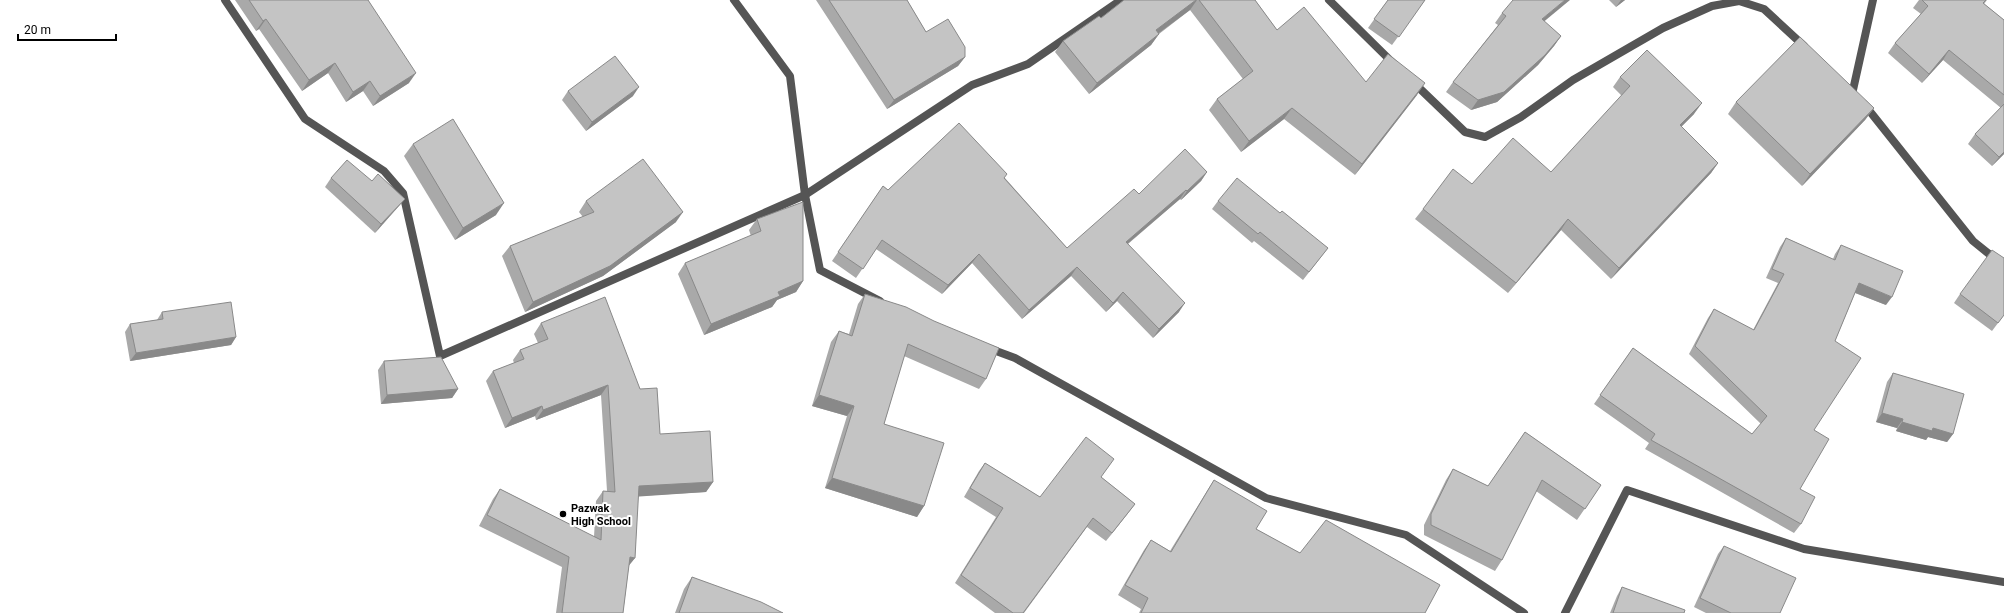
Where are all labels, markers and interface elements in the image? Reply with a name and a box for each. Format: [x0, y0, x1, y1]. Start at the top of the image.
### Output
scale bar [18, 16, 116, 42]
text: 20 m [24, 23, 51, 37]
place label: Pazwak High School [571, 502, 631, 528]
marker: Pazwak High School [558, 509, 568, 519]

